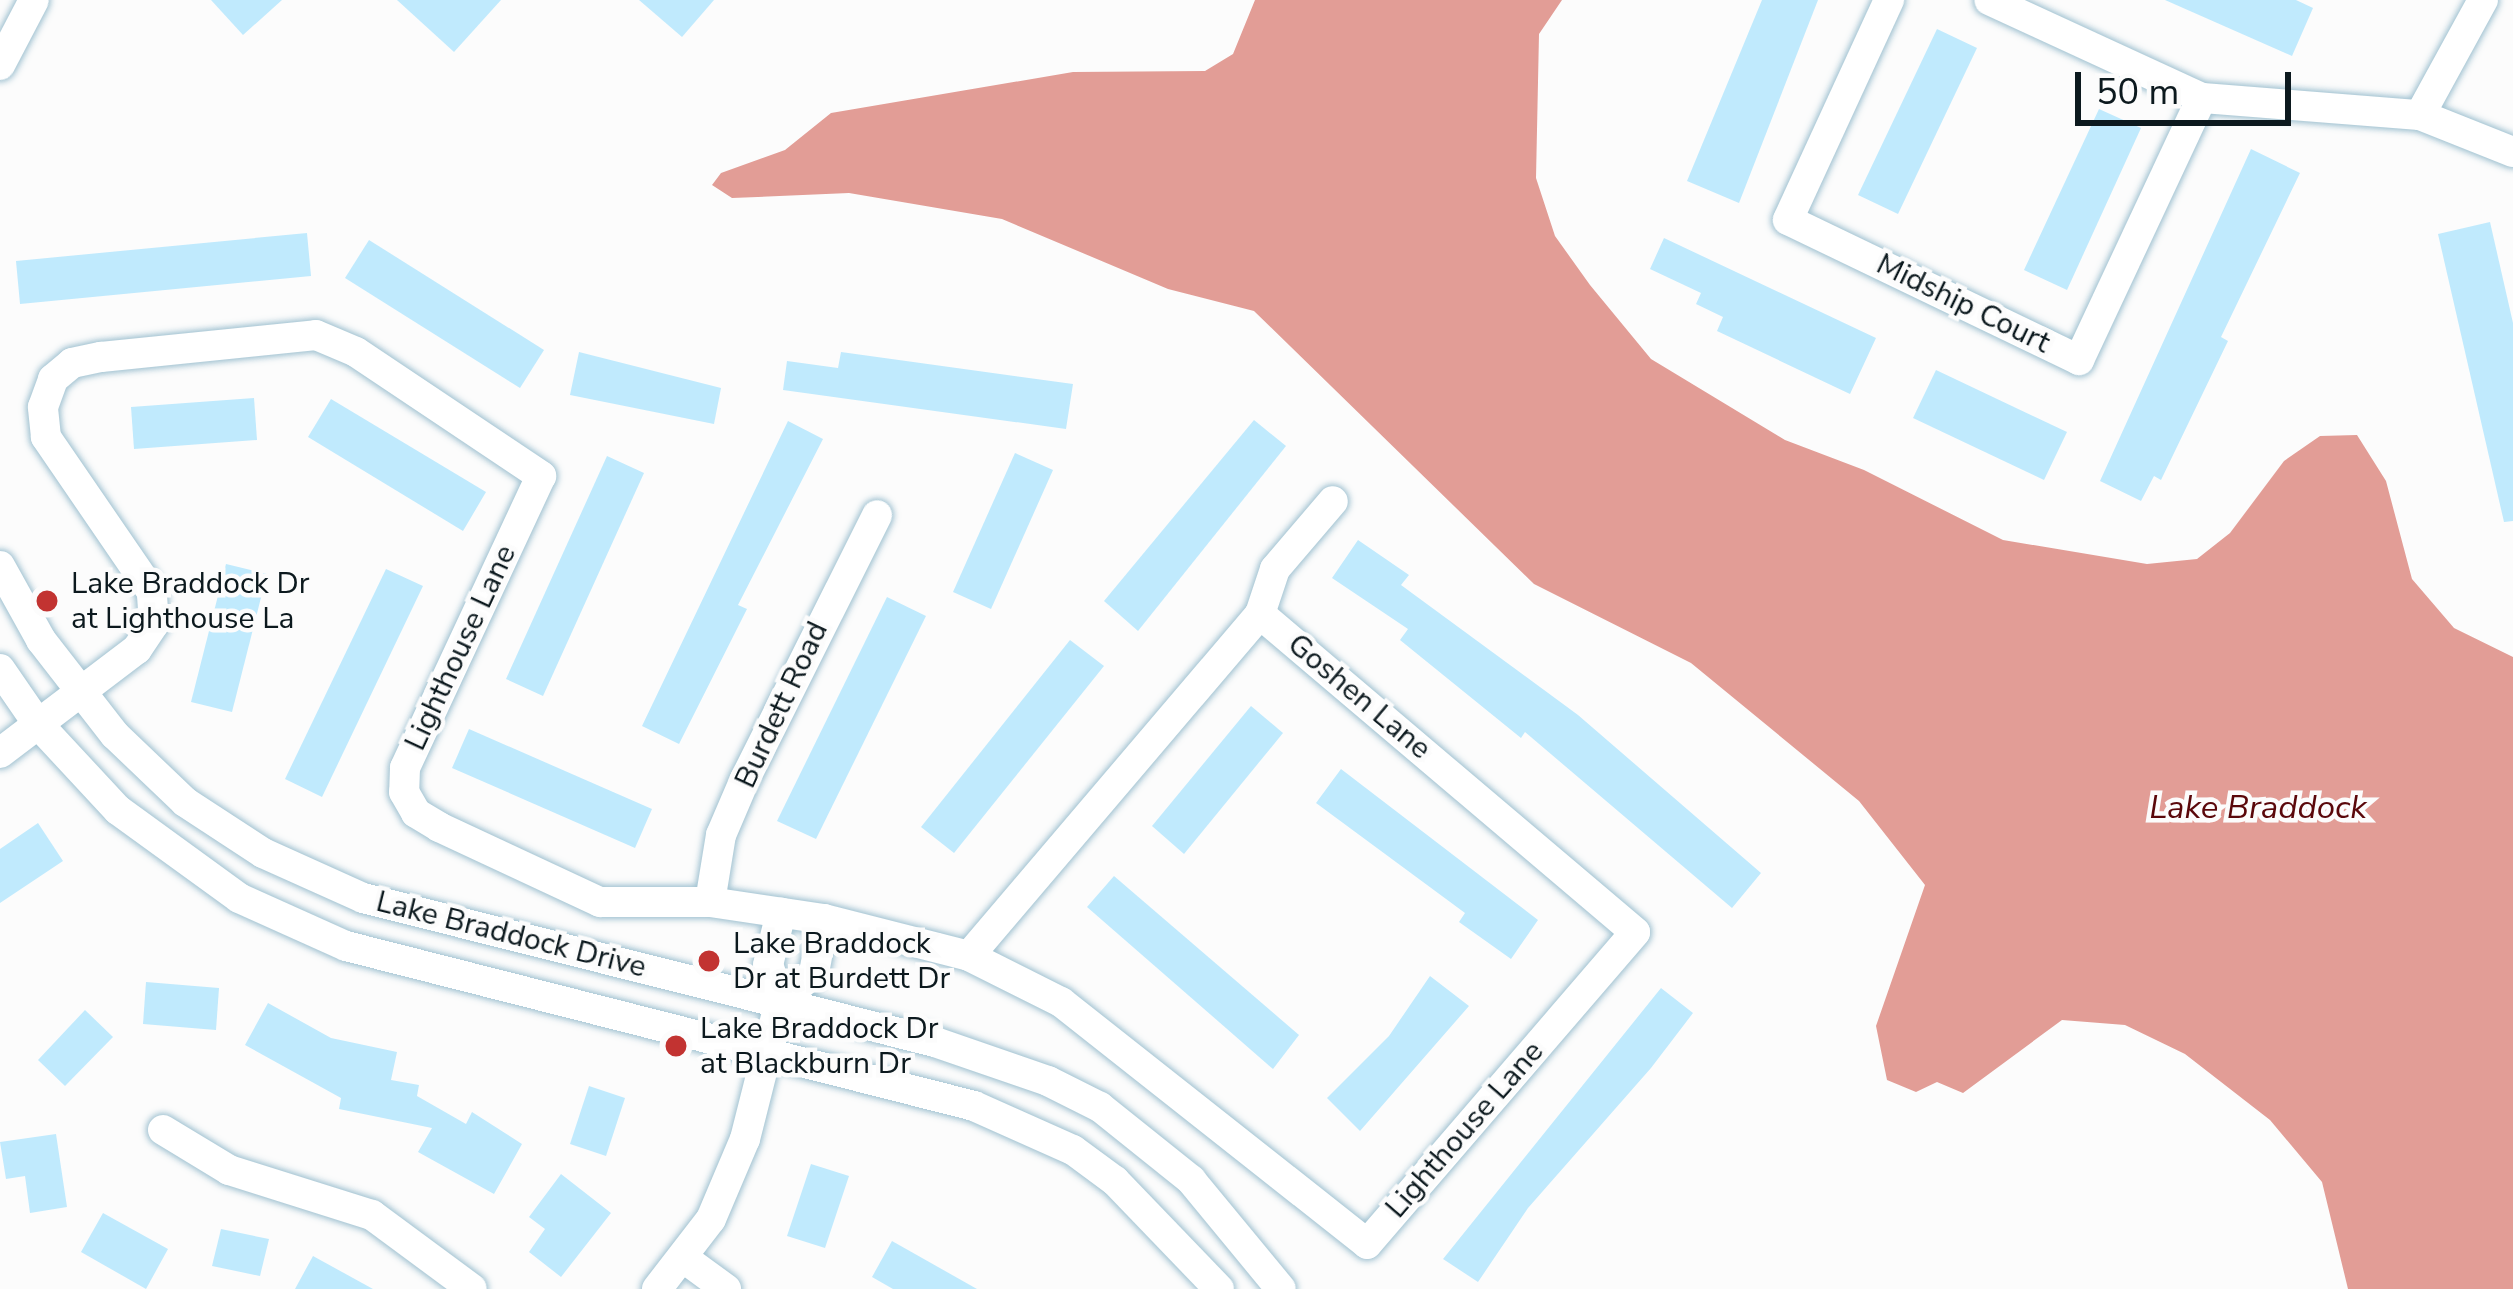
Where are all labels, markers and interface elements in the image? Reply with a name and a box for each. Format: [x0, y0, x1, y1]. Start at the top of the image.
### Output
scale bar [2081, 48, 2297, 122]
text: 50 m [2096, 68, 2179, 117]
street label: Midship Court [1870, 247, 2056, 361]
street label: Lighthouse Lane [398, 540, 524, 756]
place label: Lake Braddock Dr at Lighthouse La [71, 566, 310, 636]
marker: Lake Braddock Dr at Lighthouse La [34, 588, 60, 614]
street label: Burdett Road [728, 616, 836, 794]
street label: Goshen Lane [1280, 627, 1438, 767]
water label: Lake Braddock [2149, 788, 2367, 828]
street label: Lake Braddock Drive [372, 884, 650, 986]
place label: Lake Braddock Dr at Burdett Dr [733, 926, 950, 996]
marker: Lake Braddock Dr at Burdett Dr [696, 948, 722, 974]
place label: Lake Braddock Dr at Blackburn Dr [700, 1011, 939, 1082]
marker: Lake Braddock Dr at Blackburn Dr [663, 1033, 689, 1059]
street label: Lighthouse Lane [1379, 1034, 1551, 1226]

